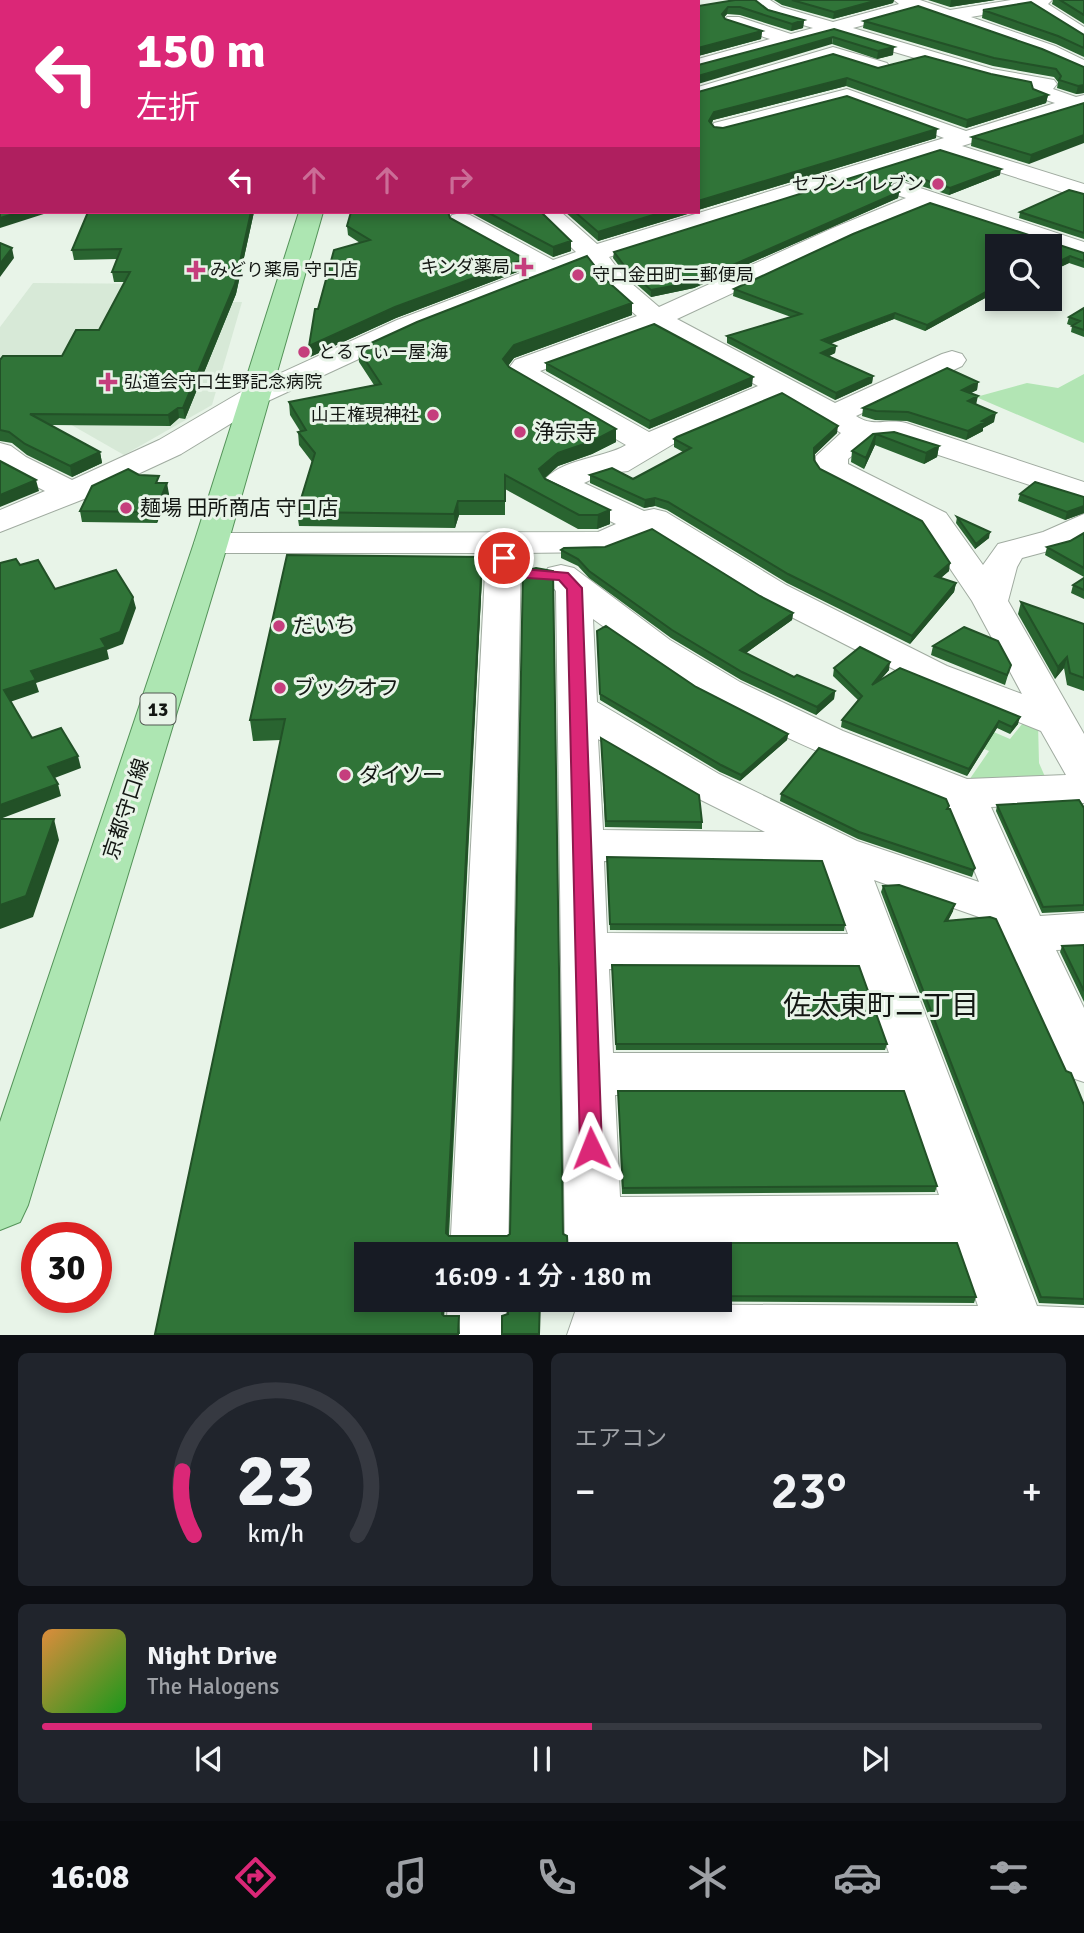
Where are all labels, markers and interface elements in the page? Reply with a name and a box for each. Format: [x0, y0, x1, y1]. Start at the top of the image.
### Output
text: 150 m [136, 21, 266, 81]
icon: left [21, 28, 112, 119]
text: 左折 [136, 88, 200, 127]
icon: left [222, 161, 260, 199]
icon: ahead [295, 161, 333, 199]
icon: ahead [368, 161, 406, 199]
icon: right [441, 161, 479, 199]
place label: セブン-イレブン [792, 173, 924, 195]
marker: セブン-イレブン [930, 176, 946, 192]
map controls [985, 234, 1062, 311]
button: search [985, 234, 1062, 311]
place label: キンダ薬局 [421, 256, 510, 278]
place label: みどり薬局 守口店 [210, 259, 358, 281]
marker: キンダ薬局 [516, 259, 532, 275]
marker: みどり薬局 守口店 [188, 262, 204, 278]
place label: 守口金田町二郵便局 [592, 264, 754, 286]
marker: 守口金田町二郵便局 [570, 267, 586, 283]
place label: とるてぃー屋 海 [318, 341, 448, 363]
marker: とるてぃー屋 海 [296, 344, 312, 360]
place label: 弘道会守口生野記念病院 [124, 371, 322, 393]
marker: 弘道会守口生野記念病院 [98, 372, 118, 392]
place label: 山王権現神社 [311, 404, 419, 426]
marker: 山王権現神社 [425, 407, 441, 423]
place label: 浄宗寺 [534, 419, 597, 445]
marker: 浄宗寺 [512, 424, 528, 440]
place label: 麺場 田所商店 守口店 [140, 495, 338, 521]
marker: 麺場 田所商店 守口店 [118, 500, 134, 516]
pin [474, 528, 534, 588]
icon: arrive [485, 539, 523, 577]
place label: だいち [293, 613, 356, 639]
marker: だいち [271, 618, 287, 634]
place label: ブックオフ [294, 675, 399, 701]
marker: ブックオフ [272, 680, 288, 696]
road number: 13 [140, 694, 176, 724]
street label: 京都守口線 [97, 755, 155, 863]
place label: ダイソー [359, 762, 443, 788]
marker: ダイソー [337, 767, 353, 783]
district label: 佐太東町二丁目 [783, 989, 979, 1023]
position arrow [554, 1111, 628, 1185]
speed limit sign: 30 [21, 1222, 112, 1313]
text: 16:09 · 1 分 · 180 m [434, 1261, 652, 1293]
text: エアコン [575, 1424, 667, 1453]
text: 23 [236, 1438, 315, 1527]
text: 23° [770, 1459, 847, 1523]
text: − [575, 1468, 596, 1515]
text: + [1021, 1468, 1042, 1515]
text: km/h [247, 1518, 304, 1549]
text: Night Drive [147, 1640, 277, 1672]
text: The Halogens [147, 1672, 279, 1701]
icon: previous [190, 1740, 228, 1778]
icon: pause [523, 1740, 561, 1778]
icon: next [856, 1740, 894, 1778]
icon: directions [231, 1853, 280, 1902]
icon: music [382, 1853, 431, 1902]
icon: phone [532, 1853, 581, 1902]
icon: climate [683, 1853, 732, 1902]
icon: car [833, 1853, 882, 1902]
icon: filters [984, 1853, 1033, 1902]
text: 16:08 [51, 1858, 129, 1897]

